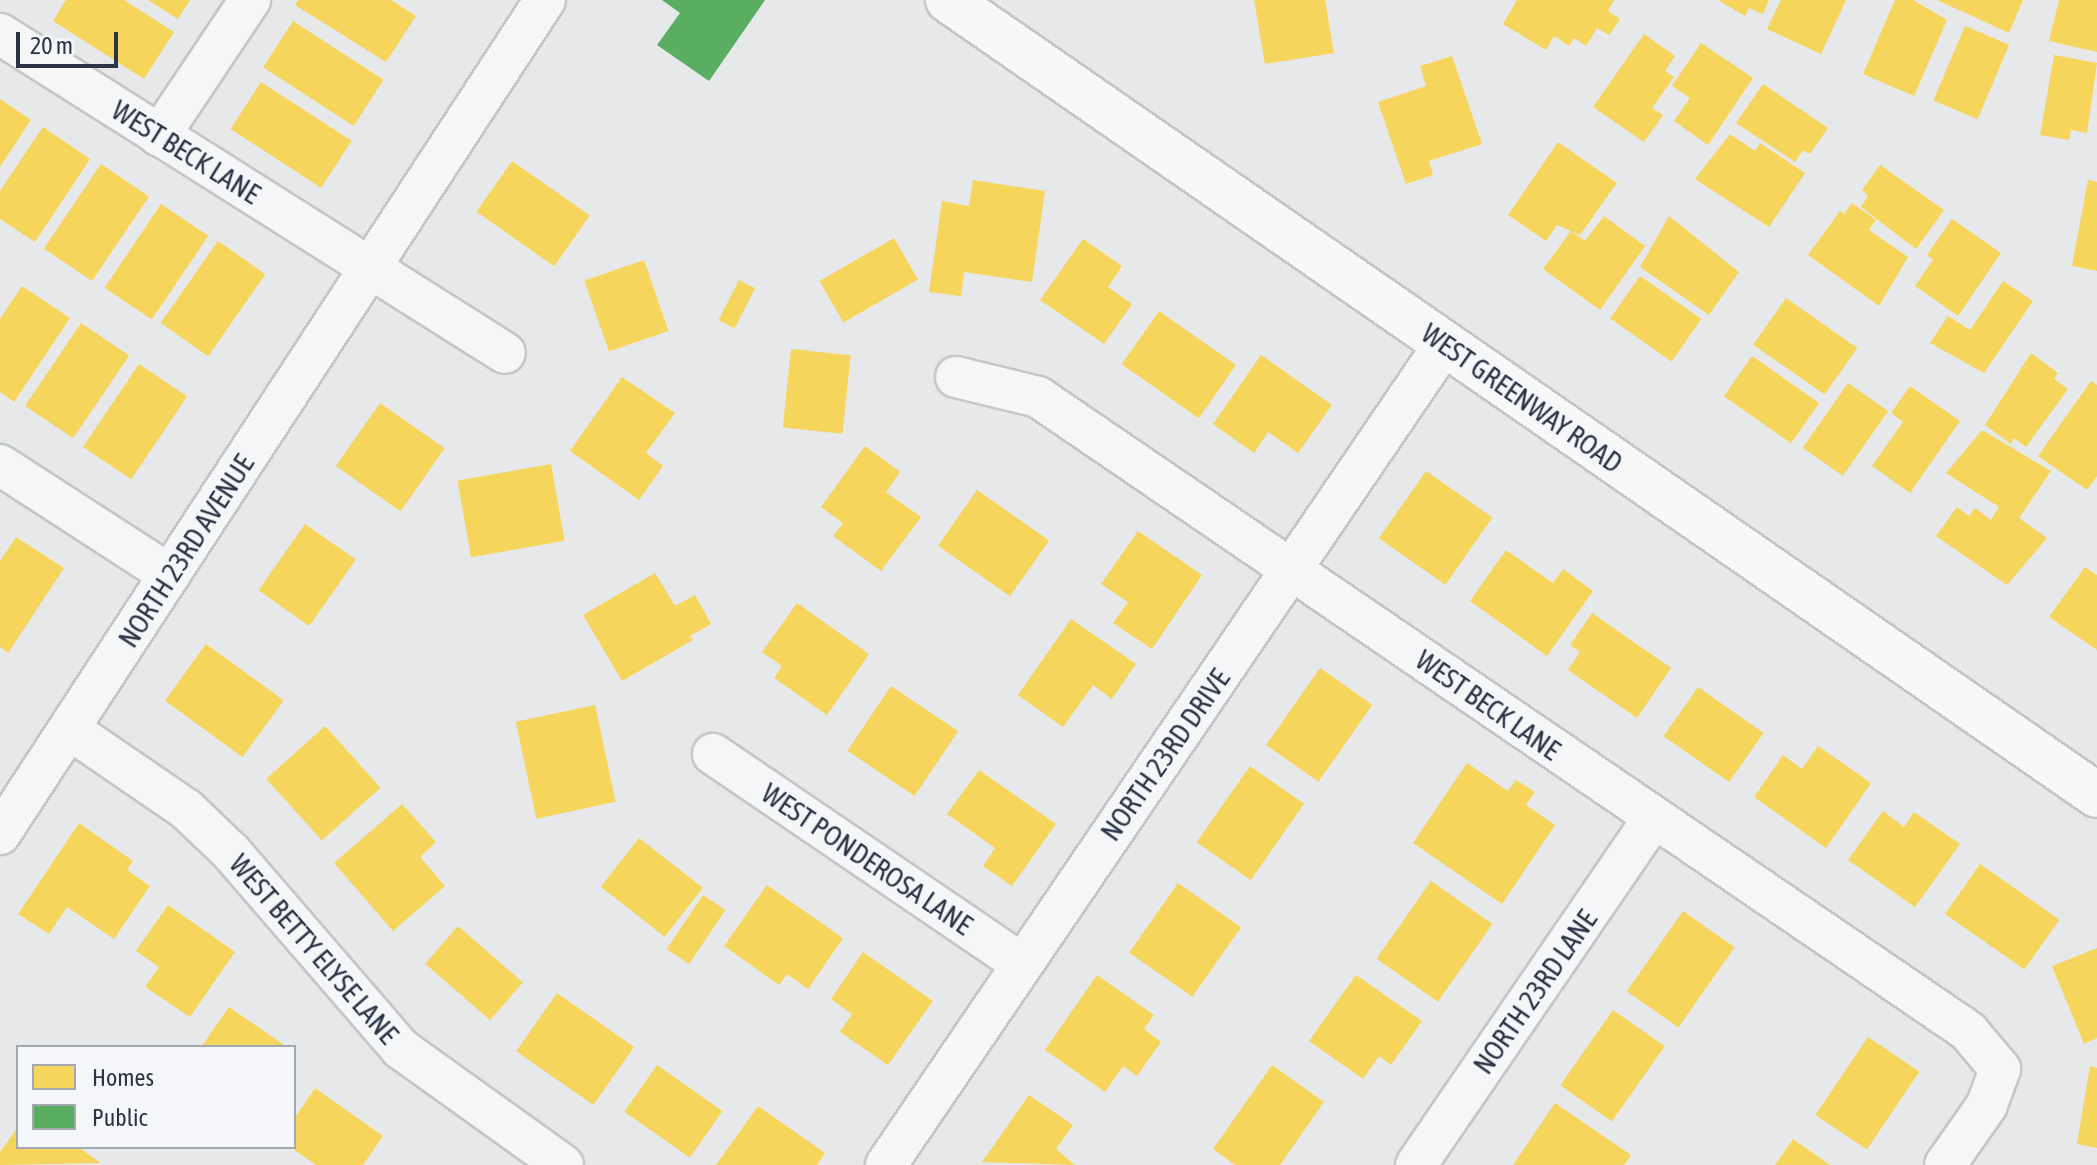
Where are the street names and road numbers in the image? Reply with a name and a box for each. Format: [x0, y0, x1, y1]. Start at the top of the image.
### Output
street label: WEST BECK LANE [106, 93, 266, 211]
street label: WEST GREENWAY ROAD [1415, 316, 1629, 480]
street label: NORTH 23RD AVENUE [111, 448, 261, 654]
street label: WEST BECK LANE [1409, 643, 1567, 767]
street label: NORTH 23RD DRIVE [1093, 663, 1237, 847]
street label: WEST PONDEROSA LANE [755, 776, 979, 942]
street label: WEST BETTY ELYSE LANE [223, 847, 405, 1051]
street label: NORTH 23RD LANE [1466, 904, 1604, 1080]

